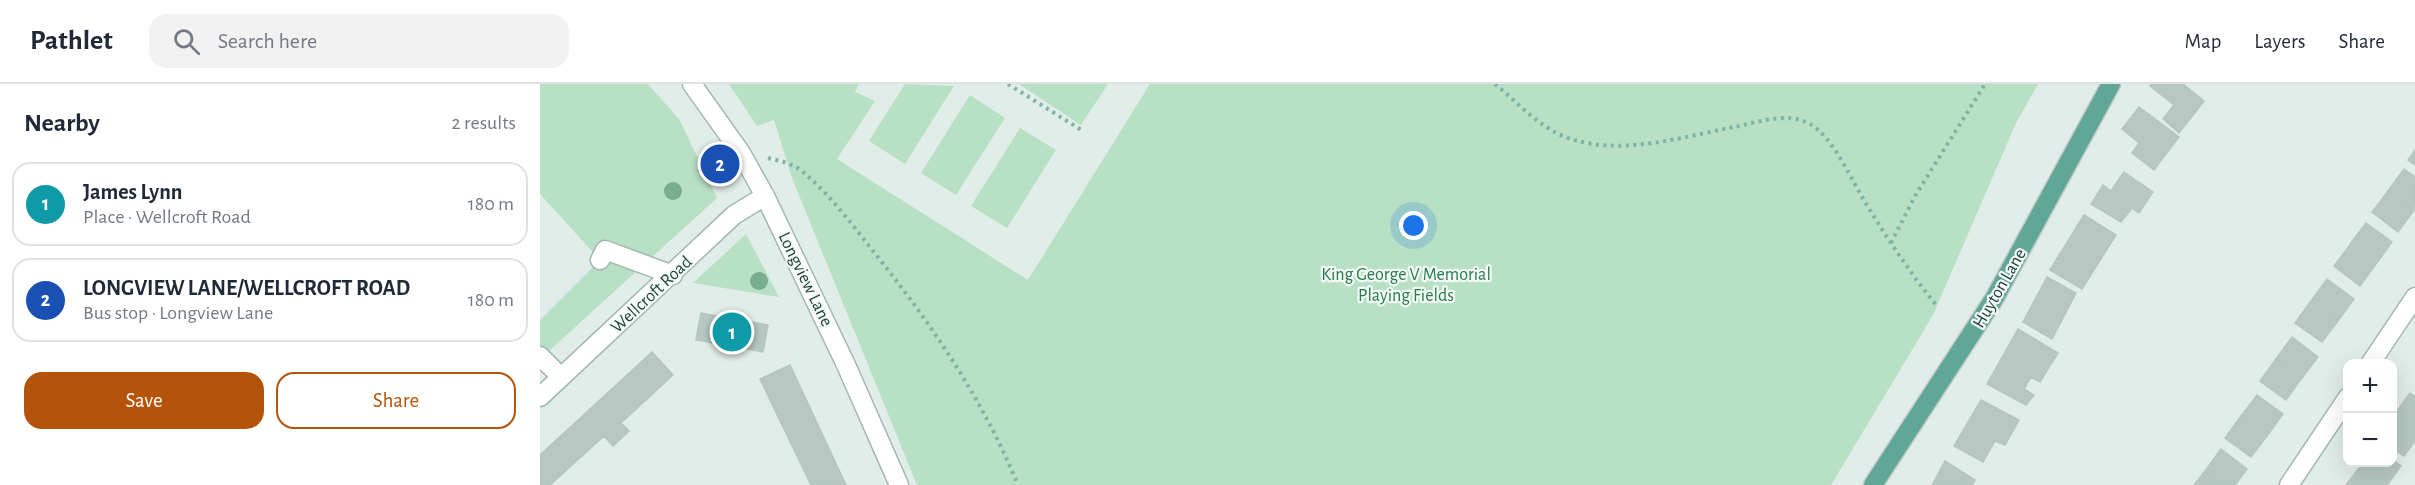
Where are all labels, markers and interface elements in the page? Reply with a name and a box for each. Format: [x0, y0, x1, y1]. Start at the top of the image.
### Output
search box [149, 14, 569, 68]
icon: search [170, 25, 203, 58]
text: Pathlet [30, 27, 113, 55]
text: Search here [218, 30, 317, 52]
text: Map [2185, 31, 2221, 52]
text: Layers [2254, 31, 2305, 52]
text: Share [2338, 31, 2385, 52]
text: Nearby [24, 110, 100, 136]
text: 2 results [452, 113, 516, 133]
pin: 2 [700, 142, 740, 187]
text: James Lynn [83, 181, 182, 203]
text: 1 [42, 194, 49, 214]
text: 180 m [468, 194, 514, 214]
text: Place · Wellcroft Road [83, 207, 251, 227]
your location [1399, 211, 1428, 240]
street label: Longview Lane [775, 229, 836, 329]
street label: Huyton Lane [1970, 246, 2030, 331]
street label: Wellcroft Road [608, 253, 696, 337]
park label: King George V Memorial Playing Fields [1321, 266, 1491, 305]
text: LONGVIEW LANE/WELLCROFT ROAD [83, 277, 410, 299]
text: 2 [41, 290, 50, 310]
text: 180 m [468, 290, 514, 310]
text: Bus stop · Longview Lane [83, 303, 273, 323]
pin: 1 [712, 310, 752, 354]
map controls [2343, 359, 2397, 467]
button: + [2343, 359, 2397, 413]
button: Save [24, 372, 264, 429]
button: Share [276, 372, 516, 429]
button: − [2343, 413, 2397, 467]

